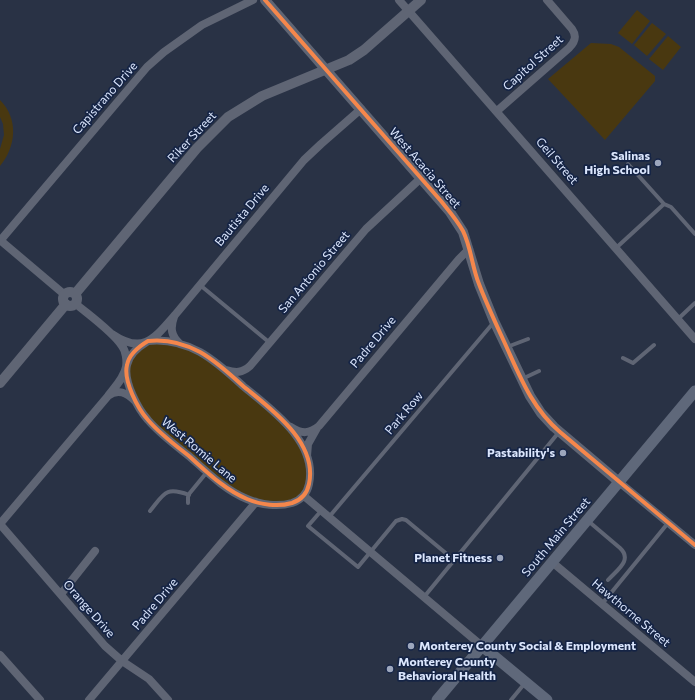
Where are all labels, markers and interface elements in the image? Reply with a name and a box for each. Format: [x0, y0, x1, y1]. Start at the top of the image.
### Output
street label: Capitol Street [500, 32, 566, 94]
street label: Capistrano Drive [70, 59, 140, 137]
street label: Riker Street [165, 108, 219, 166]
street label: West Acacia Street [386, 125, 464, 211]
street label: Geil Street [533, 135, 581, 187]
place label: Salinas High School [584, 149, 650, 177]
marker: Salinas High School [653, 158, 663, 168]
street label: Bautista Drive [212, 181, 272, 249]
street label: San Antonio Street [275, 228, 353, 316]
street label: Padre Drive [347, 313, 399, 371]
street label: Park Row [382, 389, 426, 437]
street label: West Romie Lane [158, 414, 240, 486]
place label: Pastability's [487, 446, 555, 460]
marker: Pastability's [558, 448, 568, 458]
street label: South Main Street [519, 495, 593, 579]
place label: Planet Fitness [414, 551, 492, 565]
marker: Planet Fitness [495, 553, 505, 563]
street label: Padre Drive [129, 575, 181, 633]
street label: Hawthorne Street [589, 576, 673, 650]
street label: Orange Drive [60, 577, 118, 641]
place label: Monterey County Social & Employment [419, 639, 636, 653]
marker: Monterey County Social & Employment [406, 641, 416, 651]
place label: Monterey County Behavioral Health [398, 655, 496, 683]
marker: Monterey County Behavioral Health [385, 664, 395, 674]

